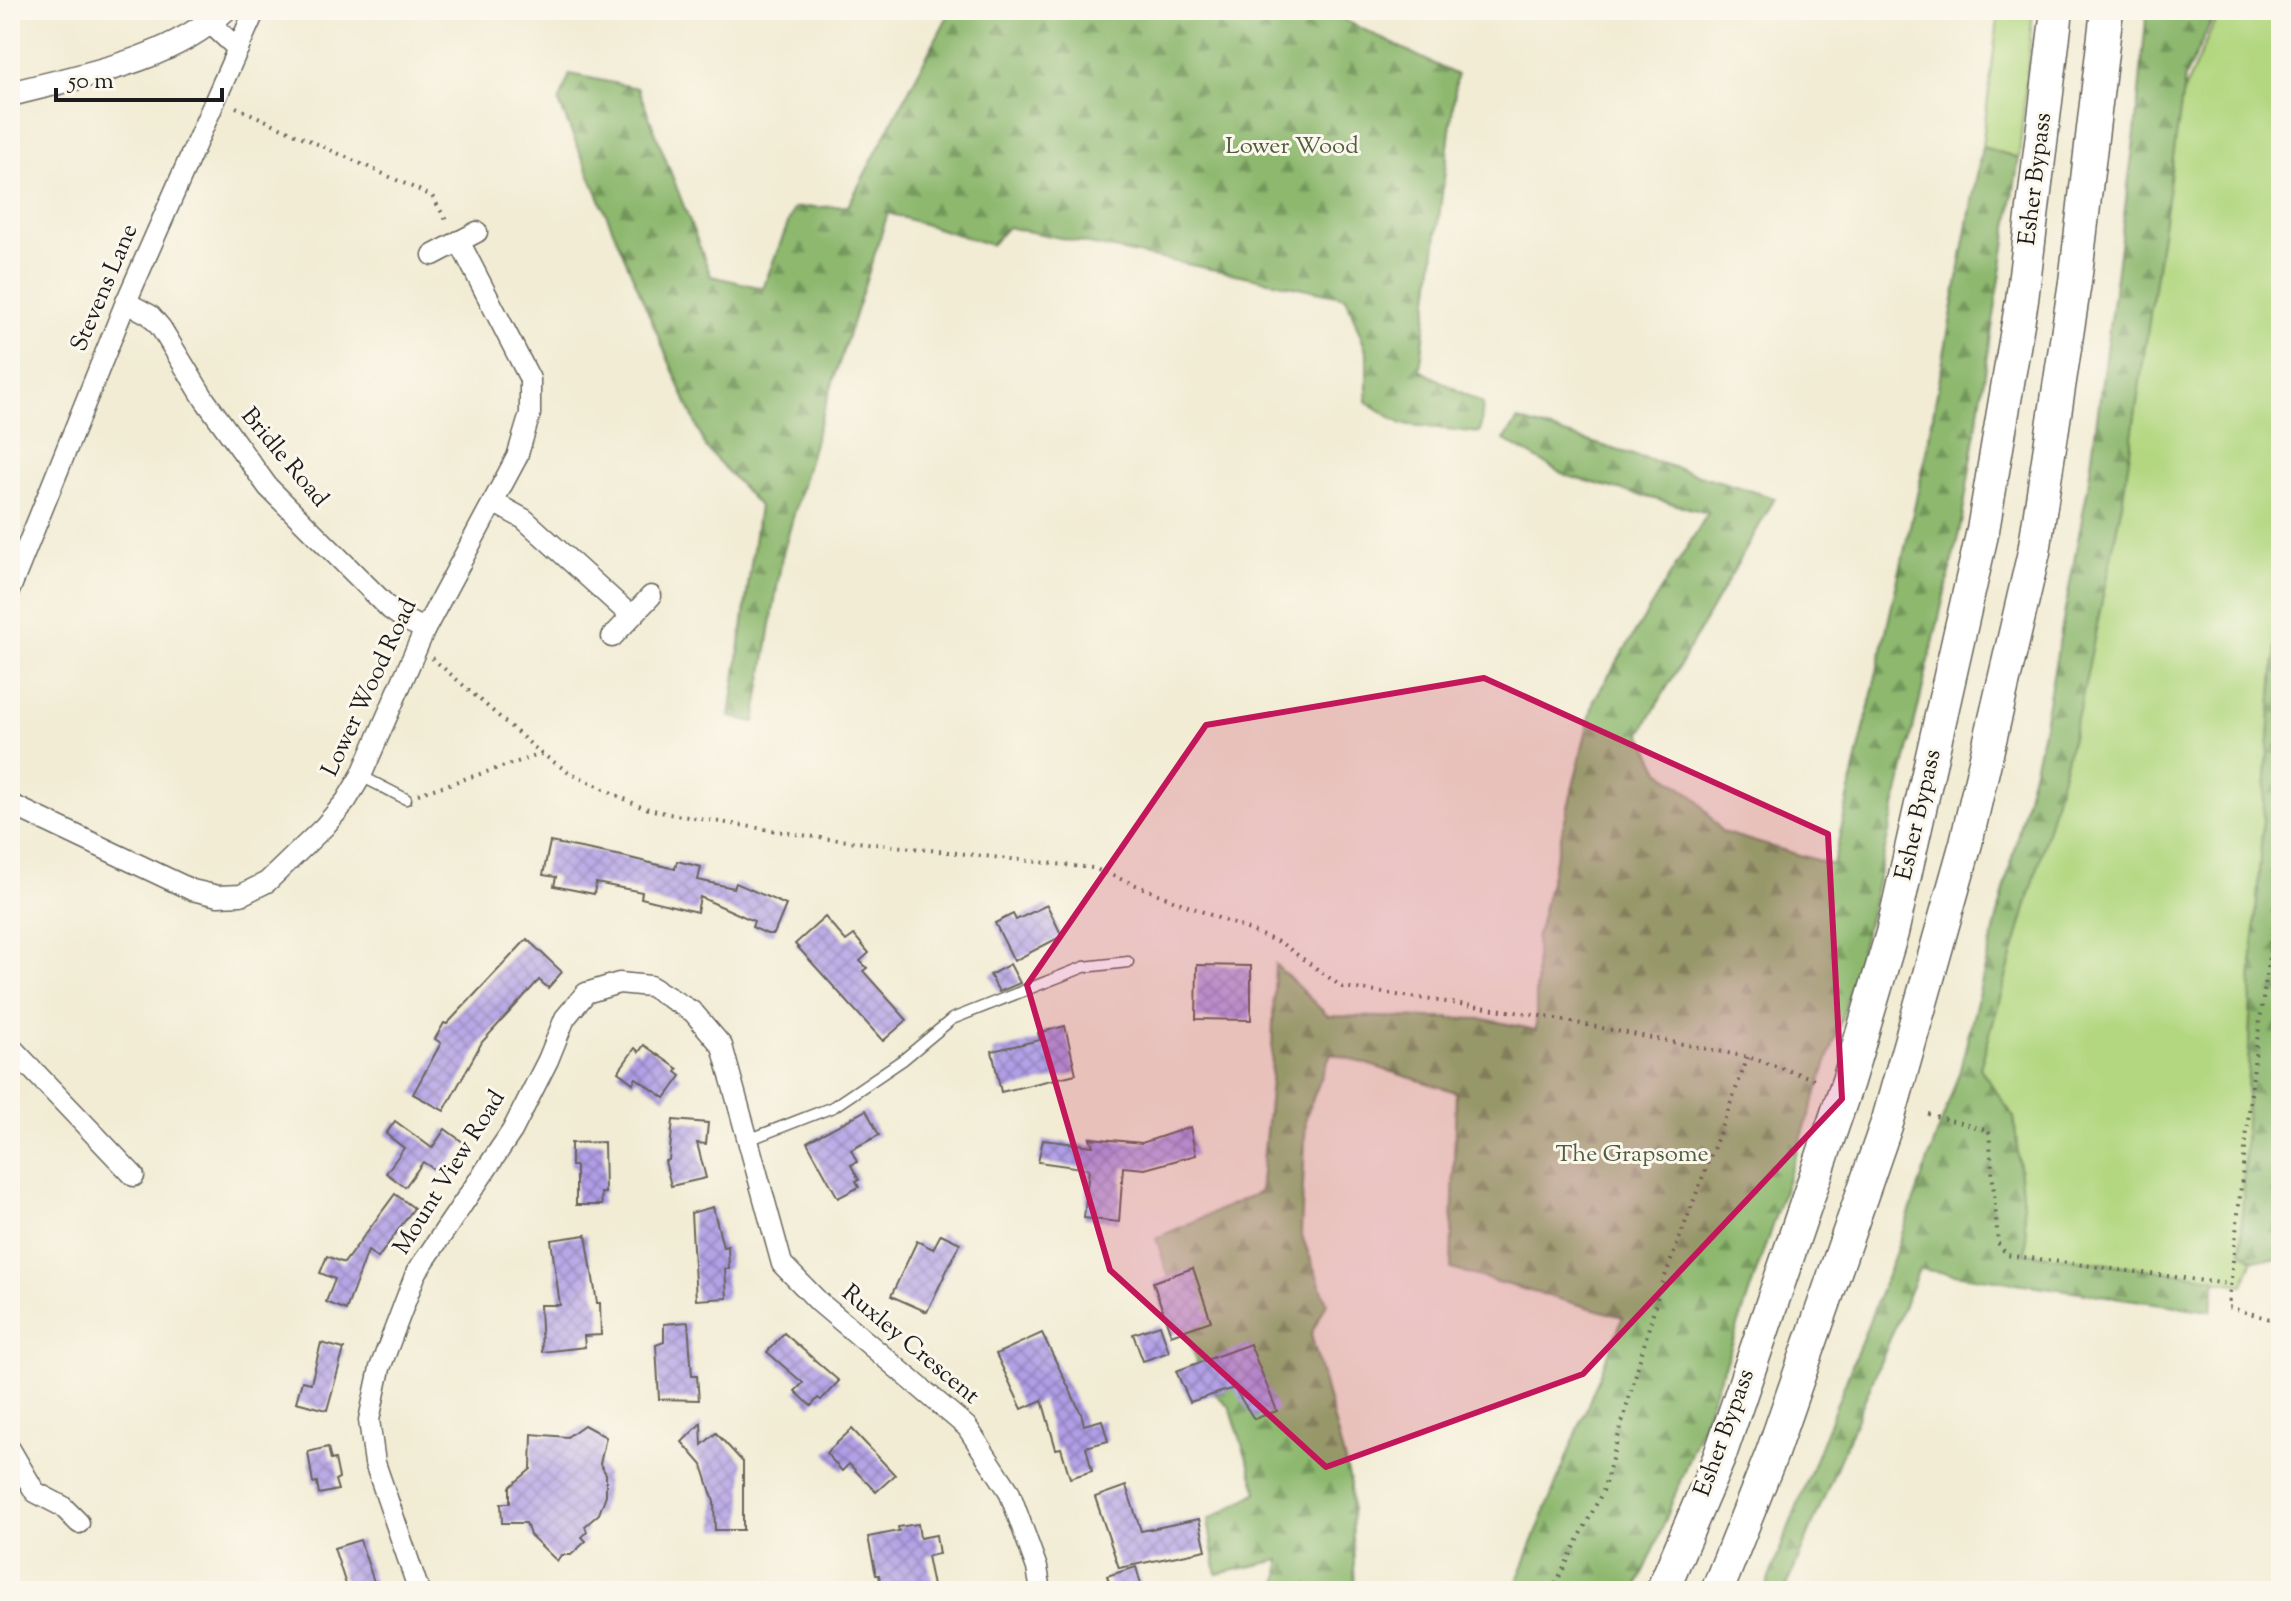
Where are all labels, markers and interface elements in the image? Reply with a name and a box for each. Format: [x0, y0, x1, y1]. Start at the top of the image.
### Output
scale bar [56, 52, 222, 102]
text: 50 m [66, 65, 114, 99]
street label: Esher Bypass [2011, 111, 2061, 247]
park label: Lower Wood [1225, 130, 1359, 164]
street label: Stevens Lane [63, 219, 147, 357]
street label: Bridle Road [232, 401, 336, 516]
street label: Lower Wood Road [314, 593, 426, 782]
street label: Esher Bypass [1887, 746, 1951, 884]
street label: Mount View Road [386, 1084, 515, 1262]
park label: The Grapsome [1555, 1138, 1709, 1172]
street label: Ruxley Crescent [834, 1277, 986, 1413]
street label: Esher Bypass [1686, 1365, 1764, 1501]

